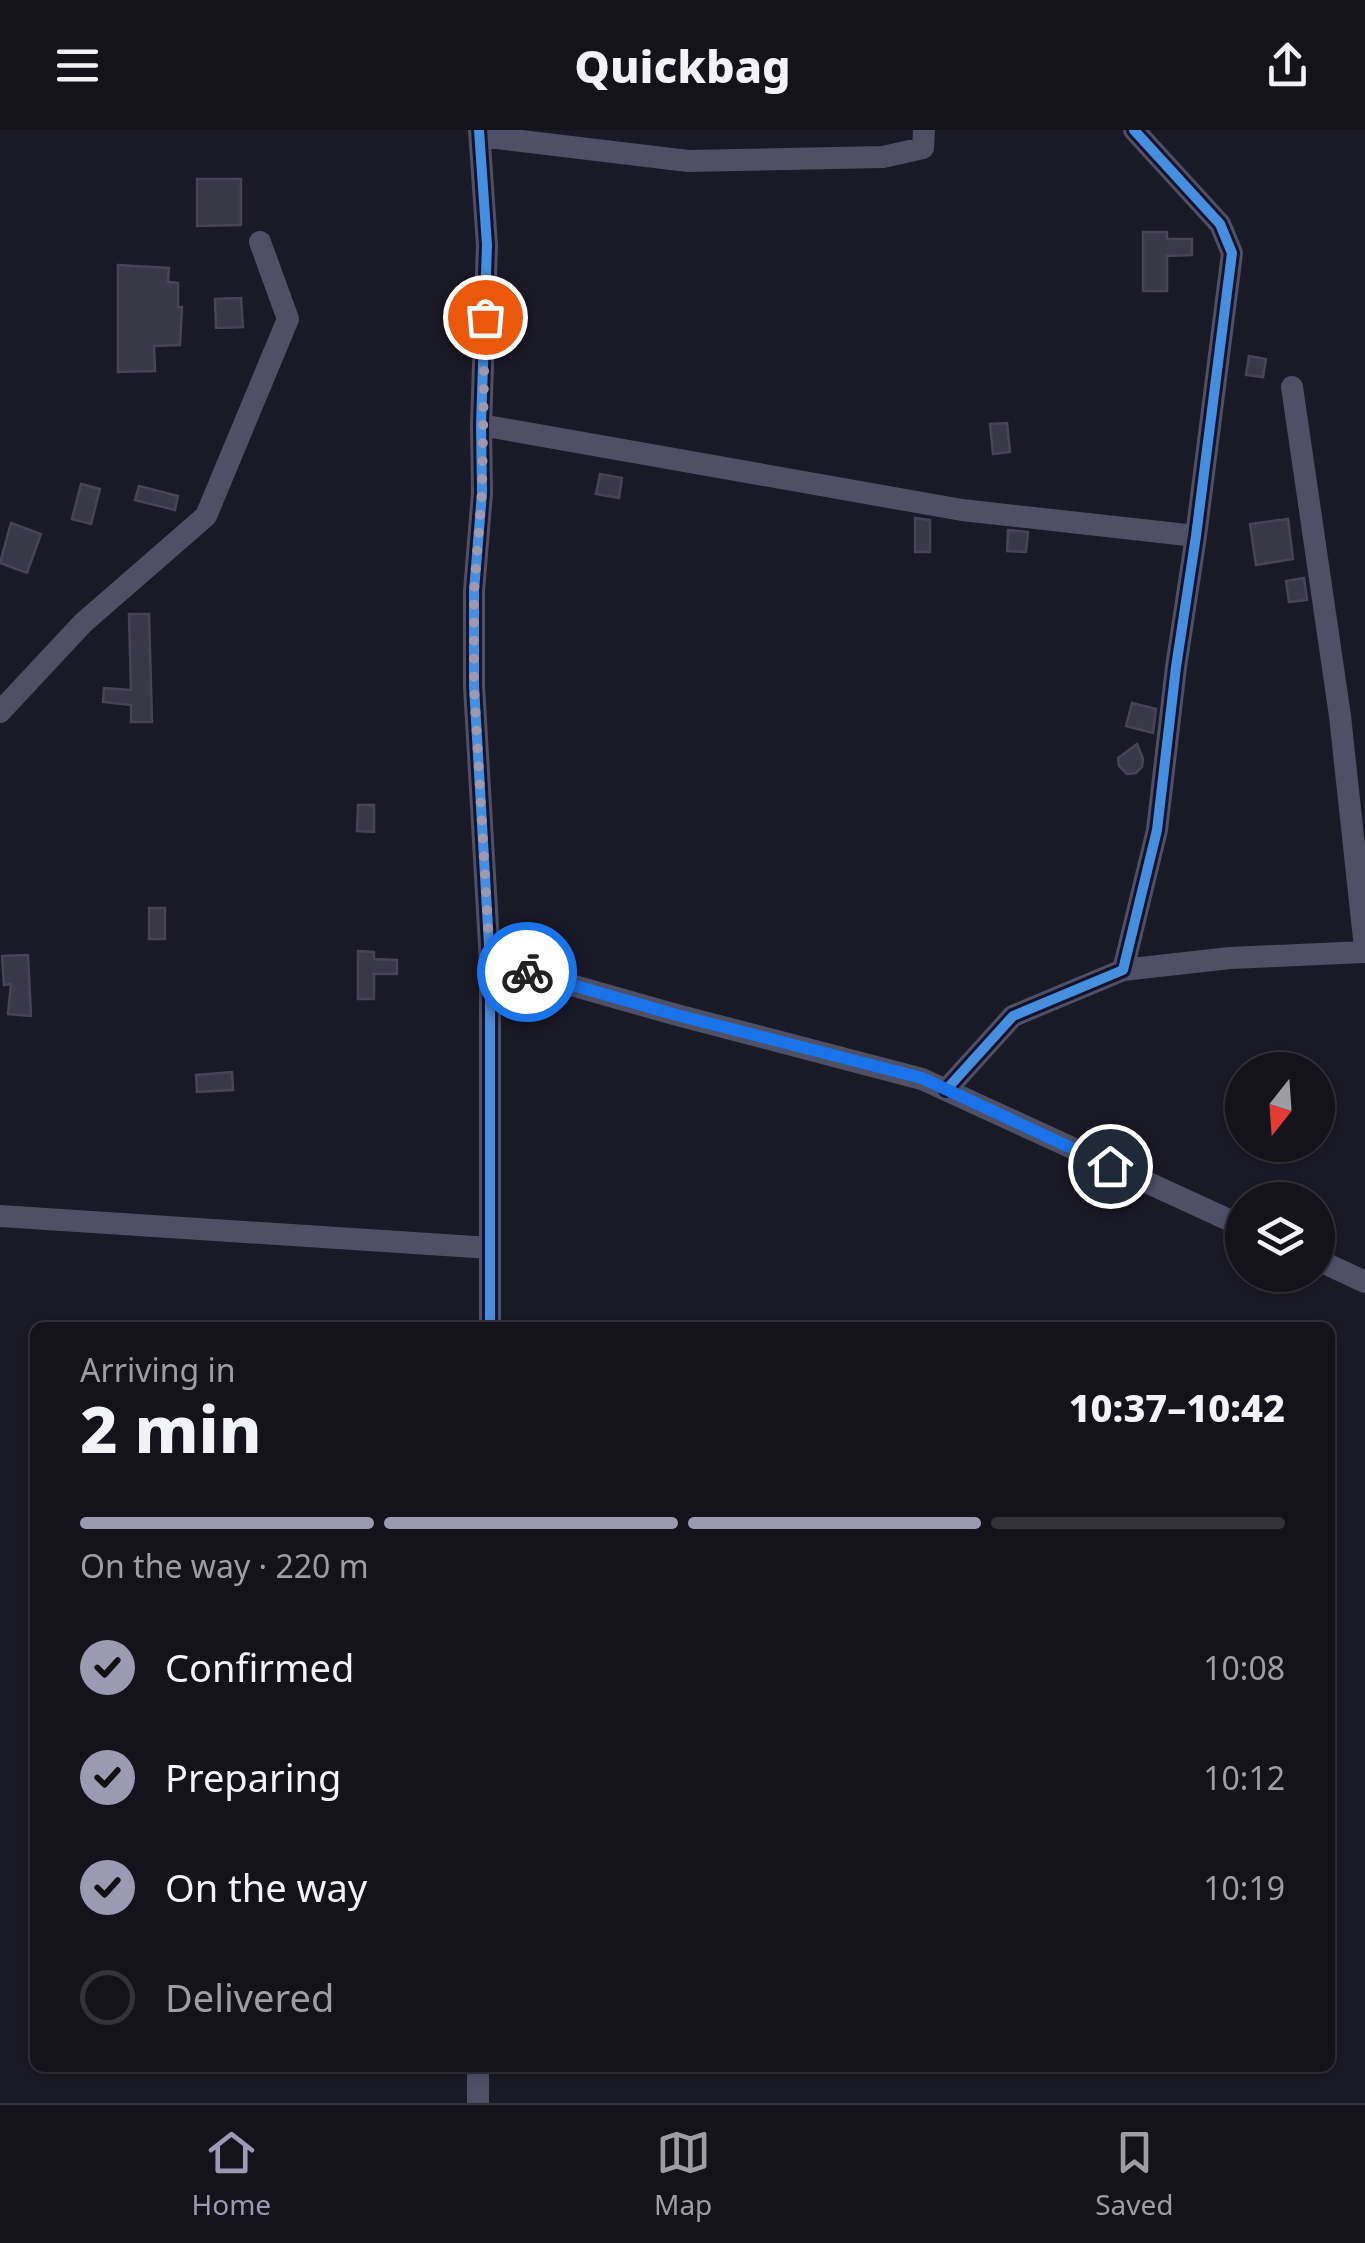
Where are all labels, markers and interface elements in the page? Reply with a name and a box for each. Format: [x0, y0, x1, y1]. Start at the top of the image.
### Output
text: Quickbag [574, 35, 791, 96]
icon: menu [50, 38, 105, 93]
icon: share [1260, 38, 1315, 93]
pin [443, 275, 528, 360]
icon: bag [458, 290, 513, 345]
courier [477, 922, 577, 1022]
icon: bike [500, 945, 555, 1000]
north arrow [1225, 1052, 1335, 1162]
map controls [1225, 1052, 1335, 1292]
pin [1068, 1124, 1153, 1209]
icon: home [1083, 1139, 1138, 1194]
button: layers [1225, 1182, 1335, 1292]
text: Arriving in [80, 1348, 235, 1391]
text: 10:37–10:42 [1069, 1381, 1285, 1433]
text: 2 min [80, 1384, 262, 1472]
text: On the way · 220 m [80, 1544, 369, 1587]
icon: check [80, 1640, 135, 1695]
text: Confirmed [165, 1641, 354, 1693]
text: 10:08 [1203, 1646, 1285, 1689]
icon: check [80, 1750, 135, 1805]
text: Preparing [165, 1751, 341, 1803]
text: 10:12 [1203, 1756, 1285, 1799]
icon: check [80, 1860, 135, 1915]
text: On the way [165, 1861, 367, 1913]
text: 10:19 [1203, 1866, 1285, 1909]
text: Delivered [165, 1971, 334, 2023]
tab: Home [191, 2125, 271, 2223]
tab: Map [654, 2125, 712, 2223]
tab: Saved [1095, 2125, 1174, 2223]

